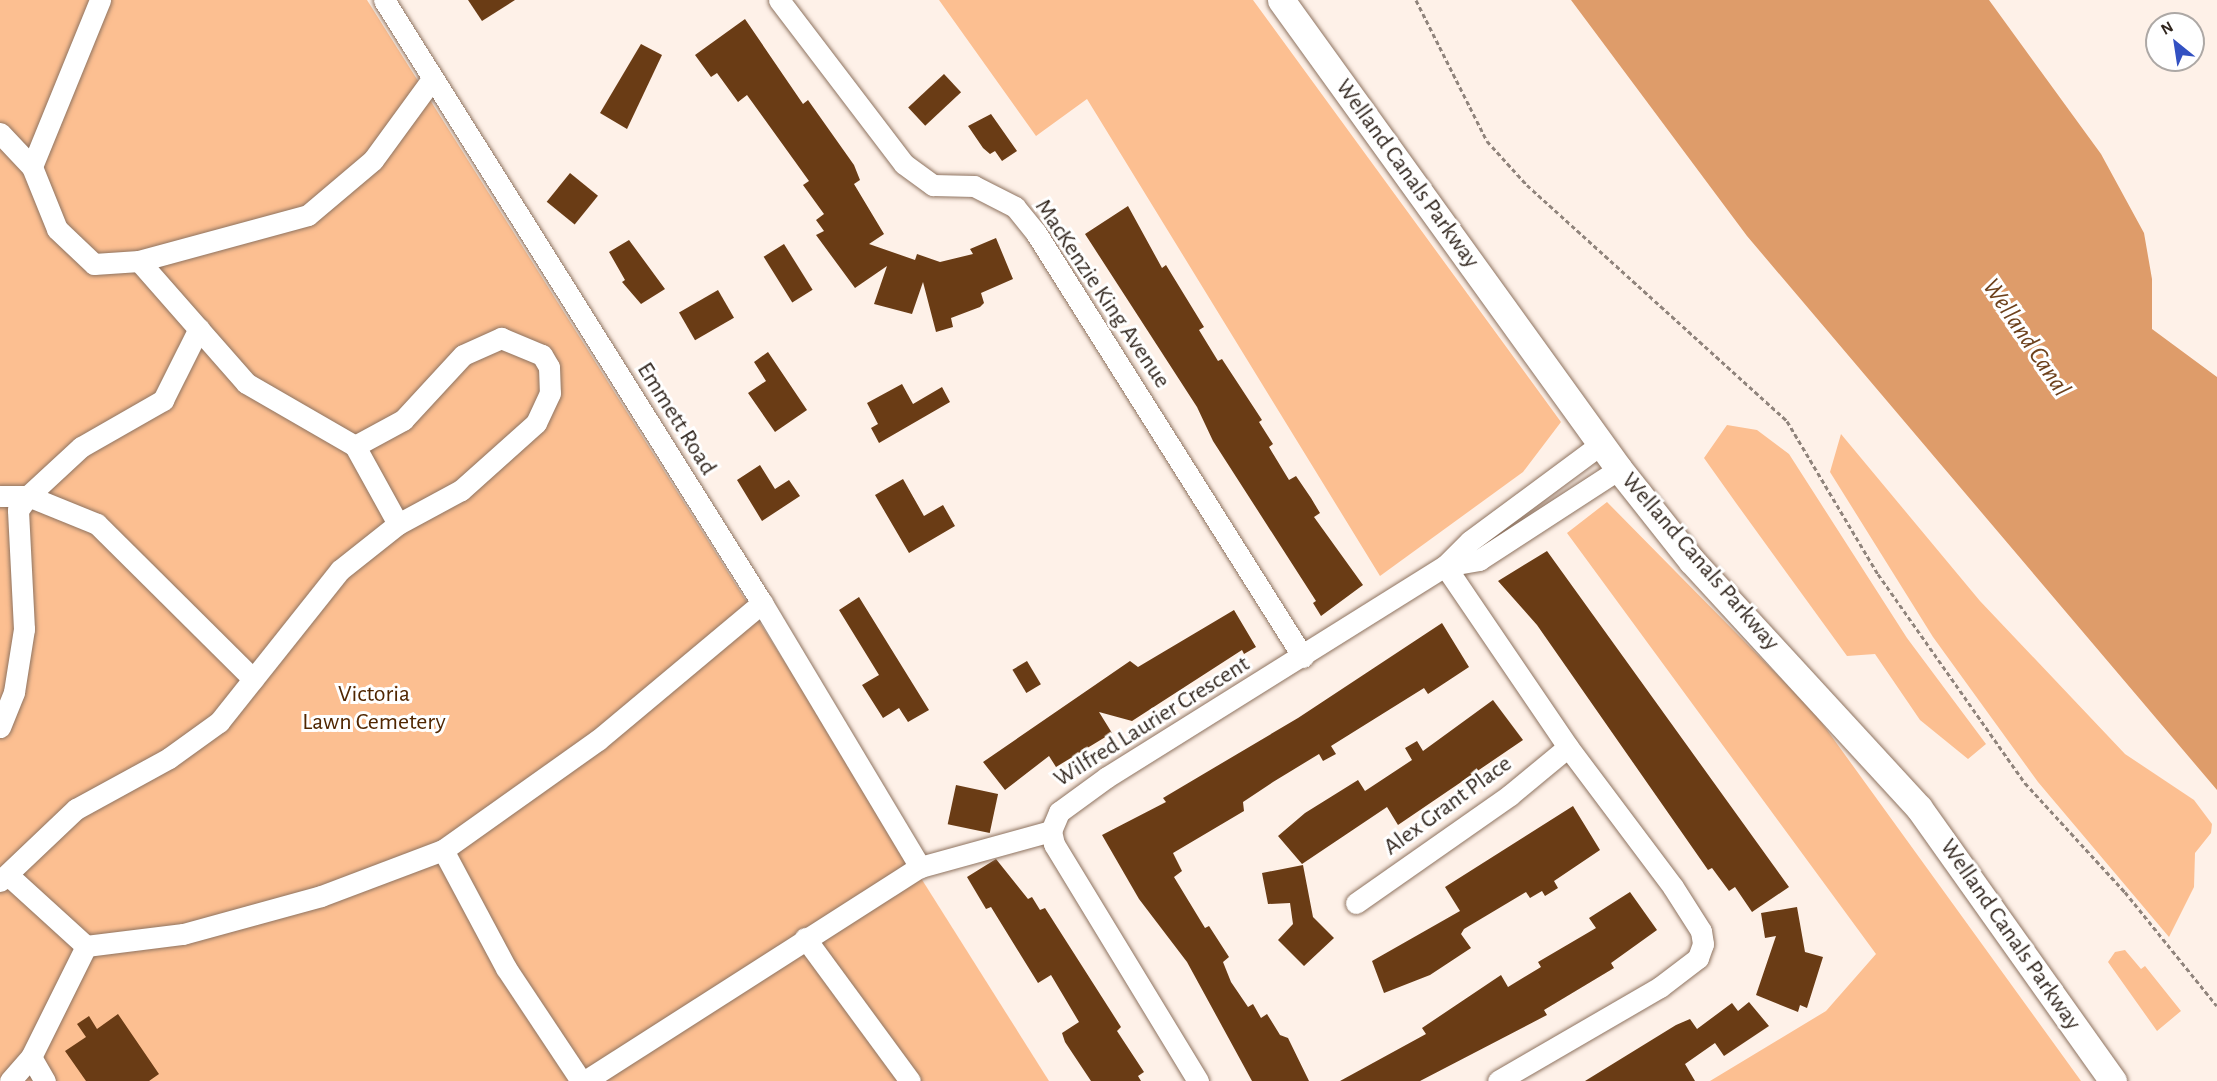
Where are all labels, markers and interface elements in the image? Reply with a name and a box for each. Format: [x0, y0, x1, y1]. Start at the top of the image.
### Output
north arrow [2145, 12, 2205, 72]
text: N [2158, 18, 2176, 38]
street label: Welland Canals Parkway [1329, 74, 1485, 274]
street label: MacKenzie King Avenue [1028, 194, 1176, 394]
water label: Welland Canal [1975, 273, 2077, 403]
street label: Emmett Road [630, 357, 722, 481]
street label: Welland Canals Parkway [1615, 467, 1785, 657]
street label: Wilfred Laurier Crescent [1049, 650, 1255, 794]
park label: Victoria Lawn Cemetery [302, 681, 446, 737]
street label: Alex Grant Place [1378, 750, 1518, 862]
street label: Welland Canals Parkway [1933, 834, 2087, 1036]

